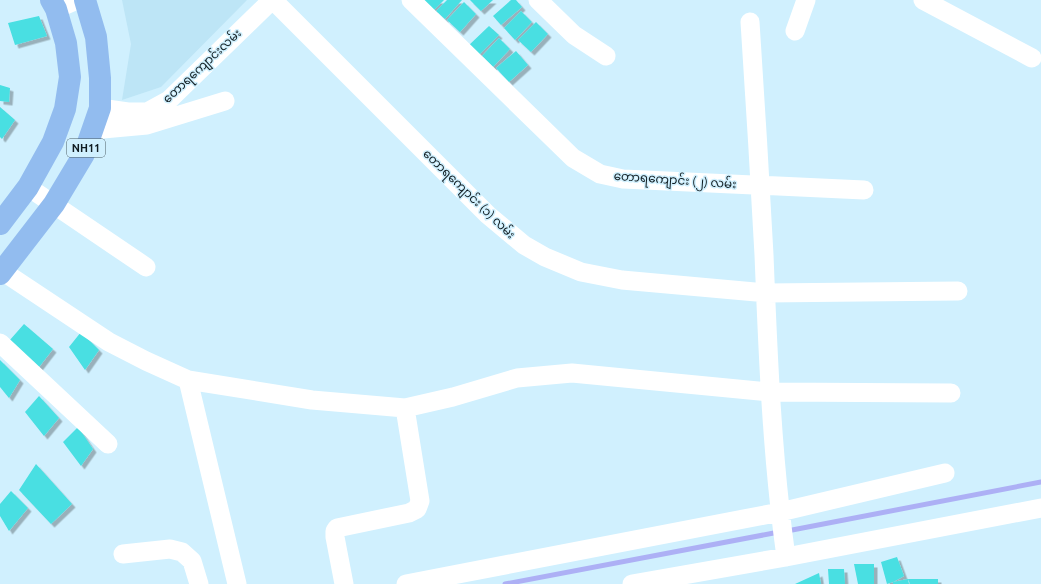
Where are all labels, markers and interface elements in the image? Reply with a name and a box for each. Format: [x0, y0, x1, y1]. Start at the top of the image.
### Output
street label: တောရကျောင်းလမ်း [159, 25, 246, 108]
road number: NH11 [67, 139, 105, 157]
street label: တောရကျောင်း (၁) လမ်း [418, 145, 519, 244]
street label: တောရကျောင်း (၂) လမ်း [613, 167, 737, 194]

